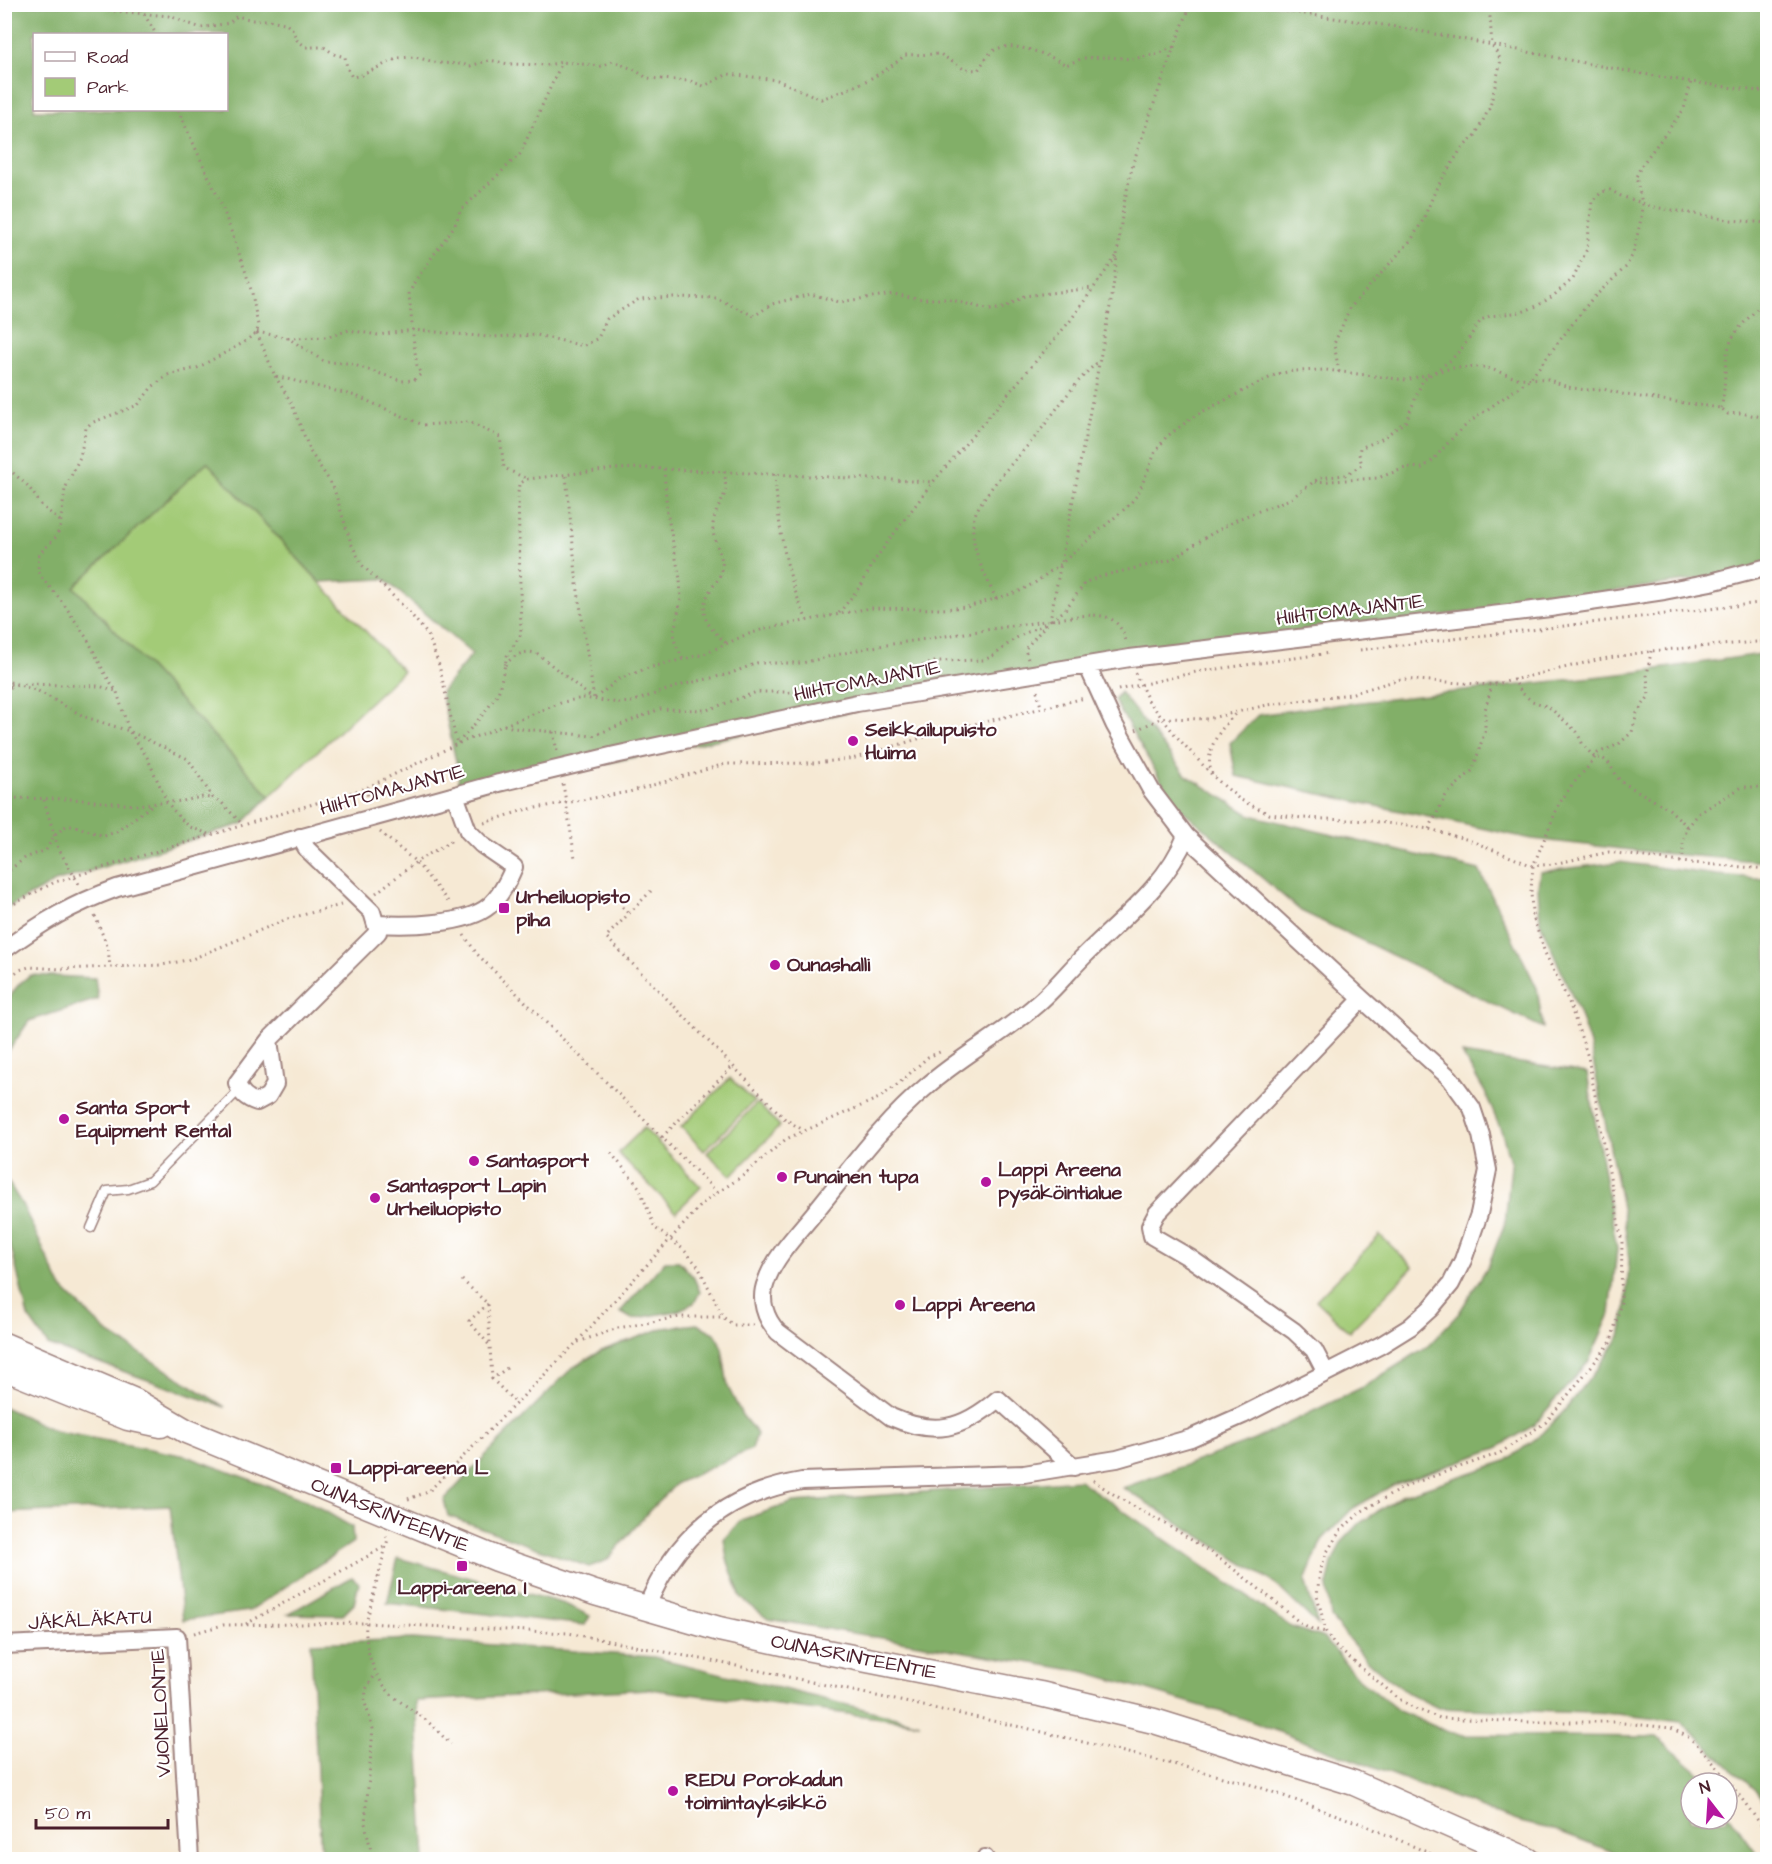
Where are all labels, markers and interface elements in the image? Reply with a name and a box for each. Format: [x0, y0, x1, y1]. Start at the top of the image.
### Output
legend [33, 33, 228, 111]
text: Road [87, 45, 128, 70]
text: Park [87, 75, 129, 100]
street label: HIIHTOMAJANTIE [1274, 587, 1426, 633]
street label: HIIHTOMAJANTIE [791, 653, 943, 709]
place label: Seikkailupuisto Huima [864, 716, 997, 767]
marker: Seikkailupuisto Huima [846, 734, 860, 748]
street label: HIIHTOMAJANTIE [317, 757, 468, 823]
place label: Urheiluopisto piha [516, 883, 631, 934]
marker: Urheiluopisto piha [497, 901, 511, 915]
place label: Ounashalli [787, 951, 871, 979]
marker: Ounashalli [768, 958, 782, 972]
place label: Santa Sport Equipment Rental [75, 1094, 231, 1145]
marker: Santa Sport Equipment Rental [57, 1112, 71, 1126]
place label: Santasport [485, 1147, 590, 1175]
marker: Santasport [467, 1154, 481, 1168]
place label: Lappi Areena pysäköintialue [998, 1156, 1122, 1208]
place label: Punainen tupa [794, 1163, 919, 1191]
marker: Punainen tupa [775, 1170, 789, 1184]
place label: Santasport Lapin Urheiluopisto [386, 1172, 546, 1223]
marker: Lappi Areena pysäköintialue [979, 1175, 993, 1189]
marker: Santasport Lapin Urheiluopisto [368, 1191, 382, 1205]
place label: Lappi Areena [912, 1291, 1036, 1319]
marker: Lappi Areena [893, 1298, 907, 1312]
place label: Lappi-areena L [348, 1454, 489, 1482]
marker: Lappi-areena L [329, 1461, 343, 1475]
street label: OUNASRINTEENTIE [307, 1470, 474, 1560]
marker: Lappi-areena I [455, 1559, 469, 1573]
place label: Lappi-areena I [397, 1574, 527, 1602]
street label: JÄKÄLÄKATU [28, 1603, 152, 1637]
street label: OUNASRINTEENTIE [769, 1627, 940, 1687]
street label: VUONELONTIE [144, 1648, 178, 1778]
place label: REDU Porokadun toimintayksikkö [684, 1766, 842, 1818]
north arrow [1679, 1771, 1739, 1831]
text: N [1697, 1776, 1713, 1800]
marker: REDU Porokadun toimintayksikkö [666, 1784, 680, 1798]
scale bar [36, 1792, 168, 1830]
text: 50 m [45, 1801, 90, 1826]

